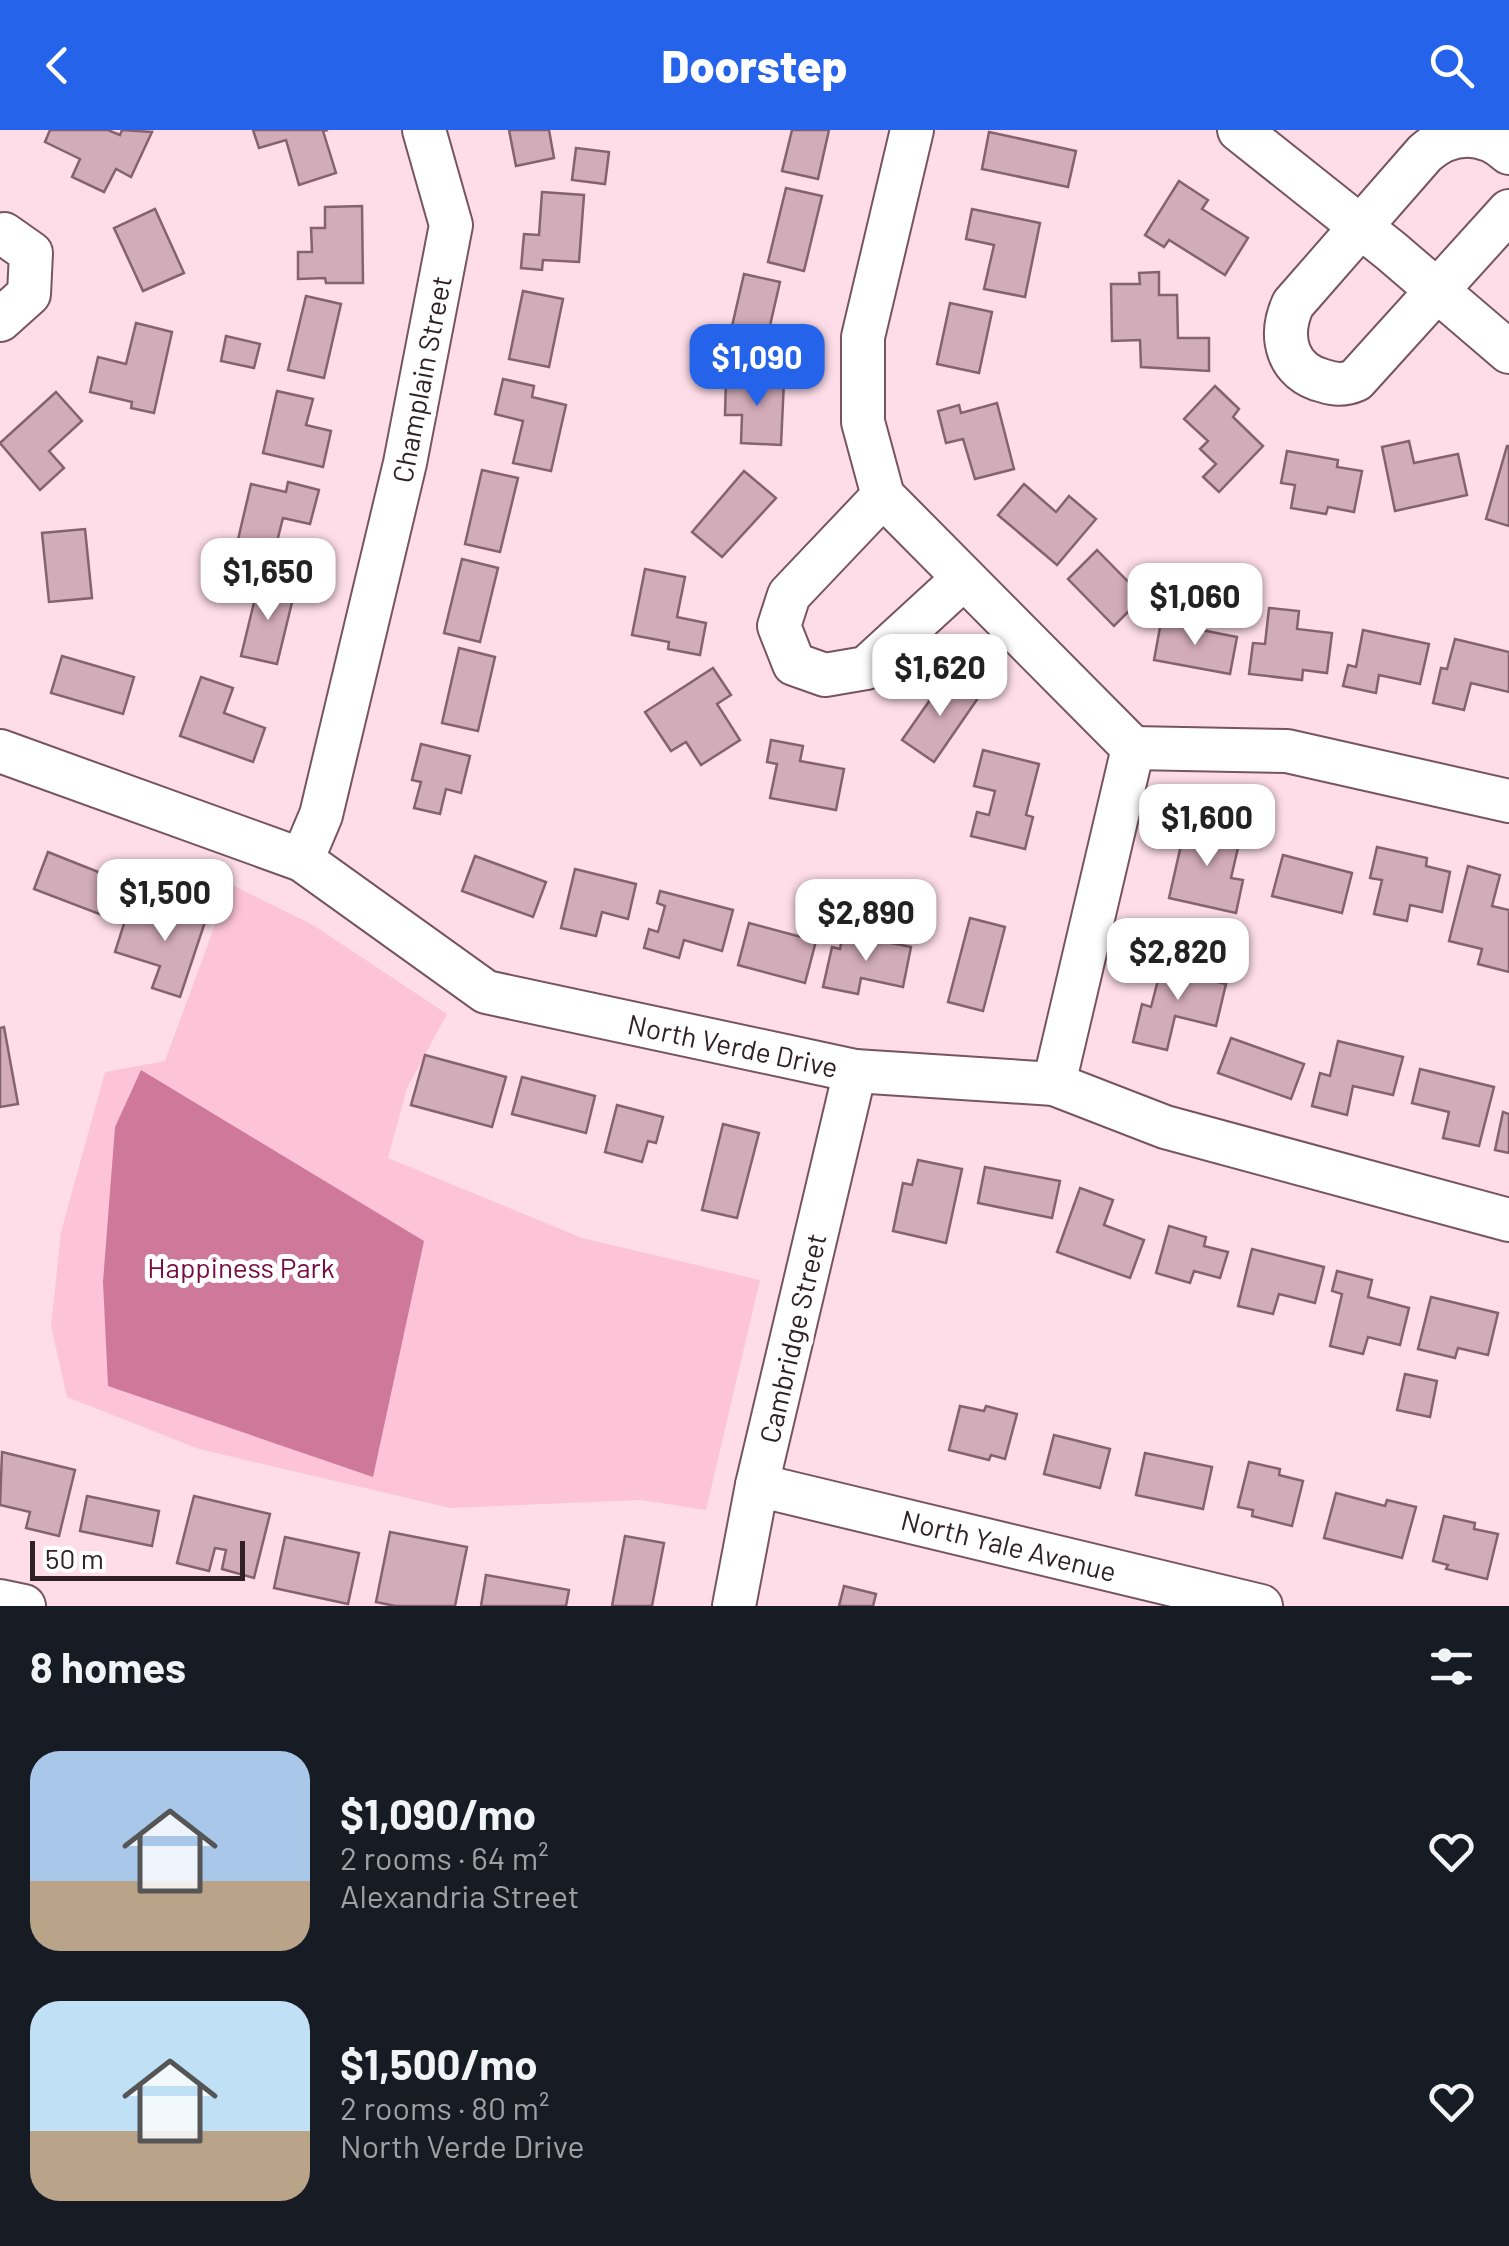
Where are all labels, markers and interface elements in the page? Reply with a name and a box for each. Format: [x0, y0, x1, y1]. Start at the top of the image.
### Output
icon: back [30, 38, 85, 93]
text: Doorstep [662, 38, 847, 92]
icon: search [1424, 38, 1479, 93]
street label: Champlain Street [384, 273, 458, 485]
pin: $1,090 [676, 324, 838, 409]
text: $1,090 [712, 337, 802, 375]
pin: $1,650 [187, 538, 349, 623]
text: $1,650 [223, 551, 313, 589]
pin: $1,060 [1114, 563, 1276, 648]
text: $1,060 [1150, 576, 1240, 614]
pin: $1,620 [859, 634, 1021, 719]
text: $1,620 [894, 647, 986, 685]
pin: $1,600 [1126, 784, 1288, 869]
text: $1,600 [1161, 797, 1253, 835]
pin: $1,500 [84, 859, 246, 944]
text: $1,500 [119, 872, 211, 910]
pin: $2,890 [785, 879, 947, 964]
text: $2,890 [817, 892, 915, 930]
pin: $2,820 [1097, 918, 1259, 1003]
text: $2,820 [1129, 931, 1227, 969]
street label: North Verde Drive [625, 1006, 841, 1084]
street label: Cambridge Street [751, 1230, 833, 1446]
park label: Happiness Park [147, 1250, 335, 1284]
street label: North Yale Avenue [898, 1502, 1120, 1588]
scale bar [30, 1536, 245, 1580]
text: 50 m [45, 1541, 104, 1575]
icon: filters [1424, 1639, 1479, 1694]
text: 8 homes [30, 1641, 186, 1691]
text: $1,090/mo [340, 1788, 536, 1838]
icon: home [110, 1791, 230, 1911]
icon: heart [1424, 1824, 1479, 1879]
text: 2 rooms · 64 m² [340, 1838, 549, 1876]
text: Alexandria Street [340, 1876, 579, 1914]
text: $1,500/mo [340, 2038, 538, 2088]
icon: home [110, 2041, 230, 2161]
icon: heart [1424, 2074, 1479, 2129]
text: 2 rooms · 80 m² [340, 2088, 549, 2126]
text: North Verde Drive [340, 2126, 585, 2164]

